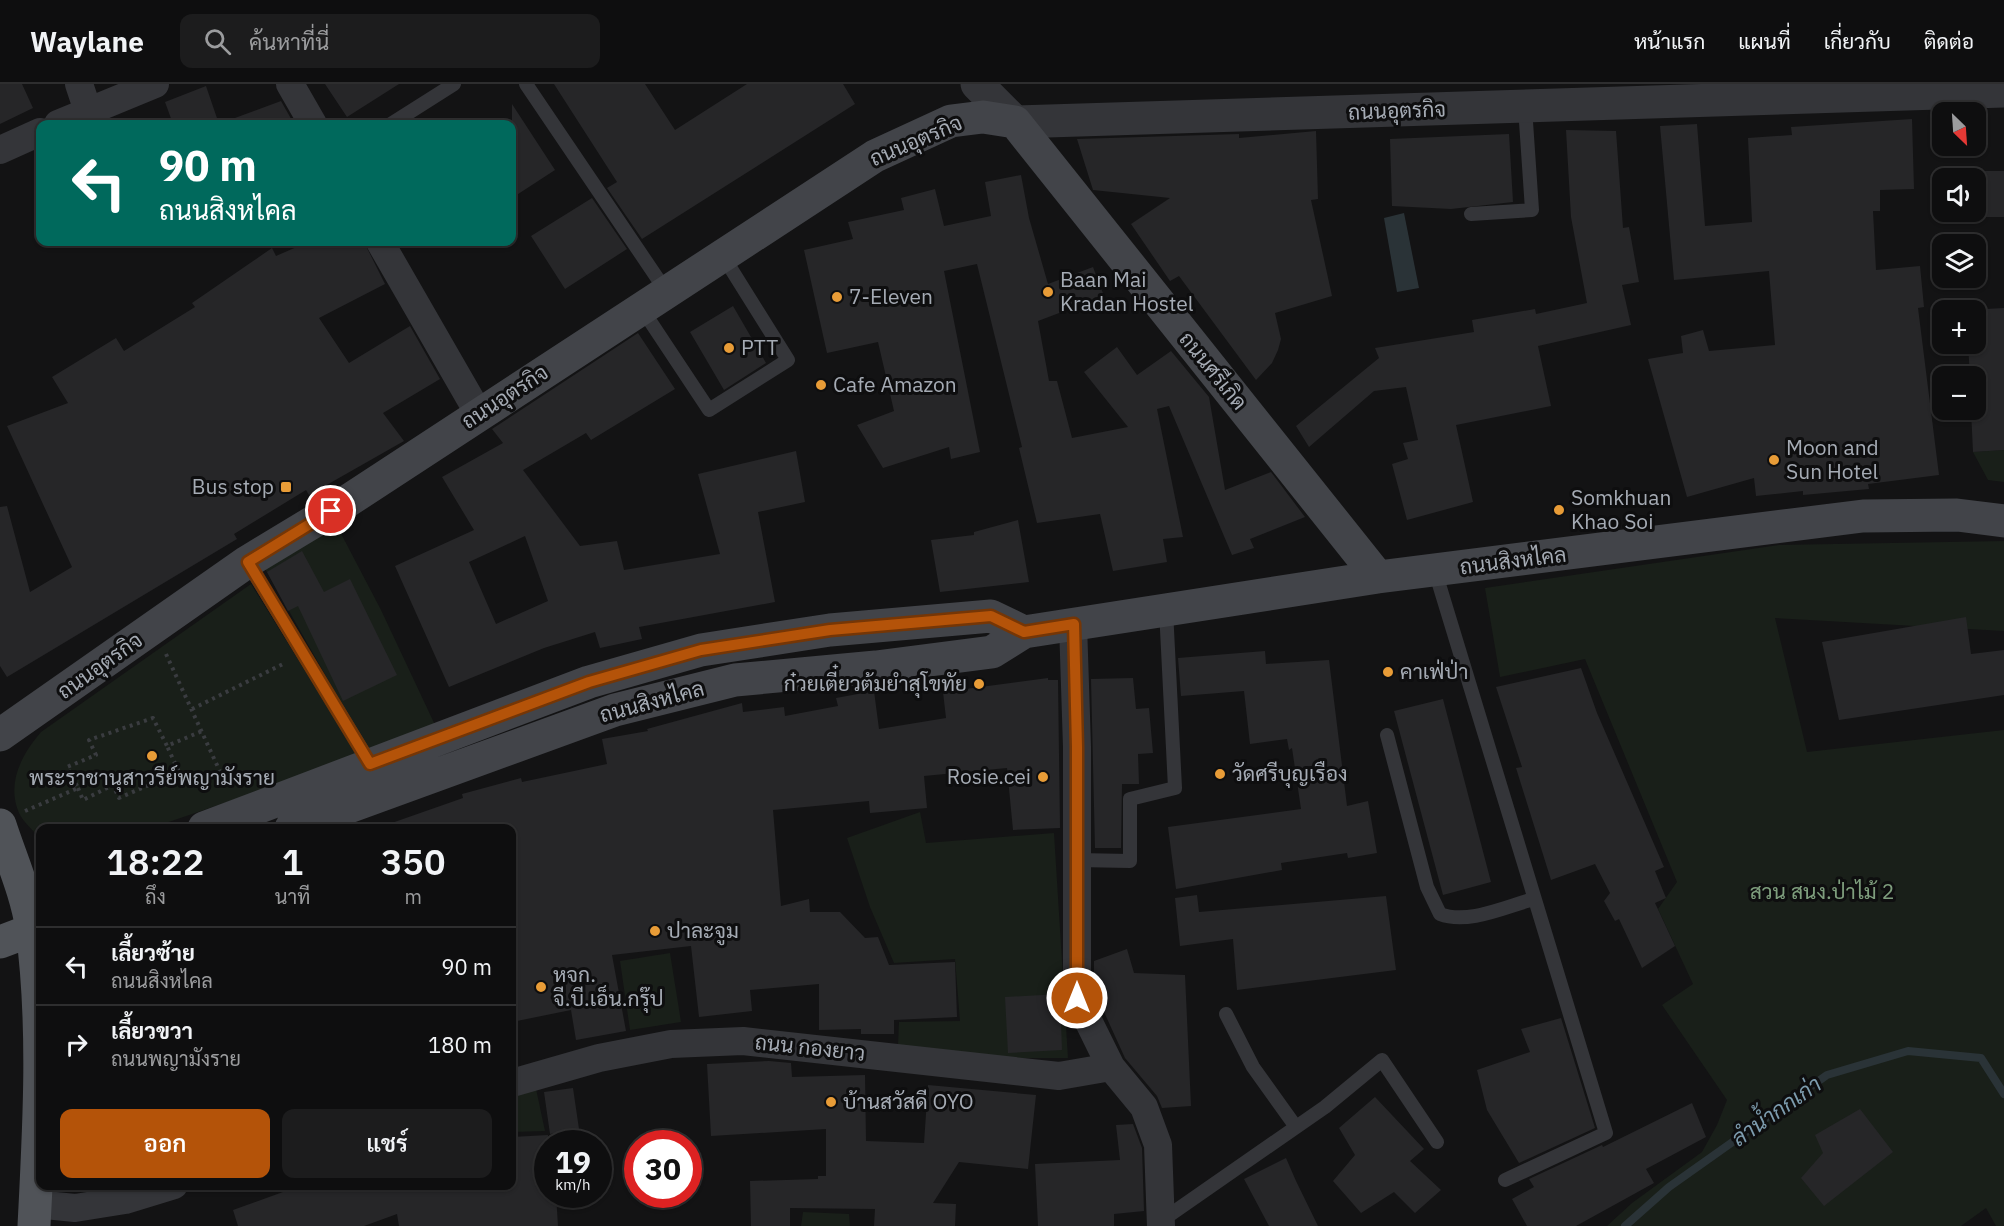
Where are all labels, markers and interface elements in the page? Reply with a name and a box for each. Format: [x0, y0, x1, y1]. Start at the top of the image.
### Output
search box [180, 14, 600, 68]
text: Waylane [30, 23, 144, 60]
icon: search [201, 25, 234, 58]
text: ค้นหาที่นี่ [249, 27, 329, 56]
text: หน้าแรก [1634, 27, 1705, 55]
text: แผนที่ [1738, 27, 1791, 55]
text: เกี่ยวกับ [1824, 27, 1891, 55]
text: ติดต่อ [1924, 27, 1974, 55]
street label: ถนนอุตรกิจ [1348, 94, 1446, 127]
north arrow [1932, 102, 1986, 156]
map controls [1932, 102, 1986, 420]
street label: ถนนอุตรกิจ [865, 108, 967, 173]
text: 90 m [159, 138, 257, 193]
icon: left [60, 144, 138, 222]
button: sound [1932, 168, 1986, 222]
text: ถนนสิงหไคล [159, 192, 297, 227]
button: layers [1932, 234, 1986, 288]
place label: Baan Mai Kradan Hostel [1060, 265, 1194, 317]
place label: 7-Eleven [849, 282, 933, 310]
marker: Baan Mai Kradan Hostel [1041, 285, 1055, 299]
marker: 7-Eleven [830, 290, 844, 304]
button: + [1932, 300, 1986, 354]
street label: ถนนศรีเกิด [1174, 325, 1254, 415]
place label: PTT [741, 333, 778, 361]
marker: PTT [722, 341, 736, 355]
street label: ถนนอุตรกิจ [456, 358, 554, 435]
button: − [1932, 366, 1986, 420]
place label: Cafe Amazon [833, 370, 957, 398]
marker: Cafe Amazon [814, 378, 828, 392]
place label: Moon and Sun Hotel [1786, 433, 1879, 485]
marker: Moon and Sun Hotel [1767, 453, 1781, 467]
place label: Bus stop [192, 472, 274, 500]
marker: Bus stop [279, 480, 293, 494]
place label: Somkhuan Khao Soi [1571, 483, 1671, 535]
pin [305, 485, 356, 536]
icon: arrive [314, 494, 347, 527]
marker: Somkhuan Khao Soi [1552, 503, 1566, 517]
street label: ถนนสิงหไคล [1458, 540, 1568, 580]
street label: ถนนอุตรกิจ [51, 626, 148, 706]
place label: คาเฟ่ป่า [1400, 657, 1468, 685]
place label: ก๋วยเตี๋ยวต้มยำสุโขทัย [784, 664, 967, 698]
marker: คาเฟ่ป่า [1381, 665, 1395, 679]
street label: ถนนสิงหไคล [596, 674, 707, 728]
marker: ก๋วยเตี๋ยวต้มยำสุโขทัย [972, 677, 986, 691]
marker: พระราชานุสาวรีย์พญามังราย [145, 749, 159, 763]
place label: วัดศรีบุญเรือง [1232, 759, 1348, 788]
place label: Rosie.cei [947, 762, 1031, 790]
place label: พระราชานุสาวรีย์พญามังราย [29, 763, 275, 792]
marker: วัดศรีบุญเรือง [1213, 767, 1227, 781]
marker: Rosie.cei [1036, 770, 1050, 784]
text: 18:22 [106, 838, 204, 885]
text: 1 [282, 838, 303, 885]
text: 350 [381, 838, 446, 885]
park label: สวน สนง.ป่าไม้ 2 [1750, 877, 1894, 905]
text: ถึง [145, 883, 166, 910]
text: นาที [275, 883, 310, 910]
text: m [404, 883, 422, 910]
place label: ปาละจูม [667, 916, 739, 946]
marker: ปาละจูม [648, 924, 662, 938]
text: เลี้ยวซ้าย [111, 938, 195, 967]
icon: left [60, 950, 93, 983]
text: 90 m [441, 952, 492, 981]
place label: หจก. จี.บี.เอ็น.กรุ๊ป [553, 960, 664, 1013]
position arrow [1045, 966, 1109, 1030]
text: ถนนสิงหไคล [111, 967, 213, 994]
marker: หจก. จี.บี.เอ็น.กรุ๊ป [534, 980, 548, 994]
text: เลี้ยวขวา [111, 1016, 193, 1045]
street label: ถนน กองยาว [754, 1027, 867, 1067]
icon: right [60, 1028, 93, 1061]
text: 180 m [428, 1030, 492, 1059]
text: ถนนพญามังราย [111, 1045, 241, 1072]
water label: ลำน้ำกกเก่า [1723, 1066, 1826, 1152]
place label: บ้านสวัสดี OYO [843, 1087, 974, 1115]
marker: บ้านสวัสดี OYO [824, 1095, 838, 1109]
button: ออก [60, 1109, 270, 1178]
button: แชร์ [282, 1109, 492, 1178]
speed limit sign: 30 [624, 1130, 702, 1208]
text: 19 [555, 1142, 591, 1181]
text: km/h [555, 1175, 591, 1194]

